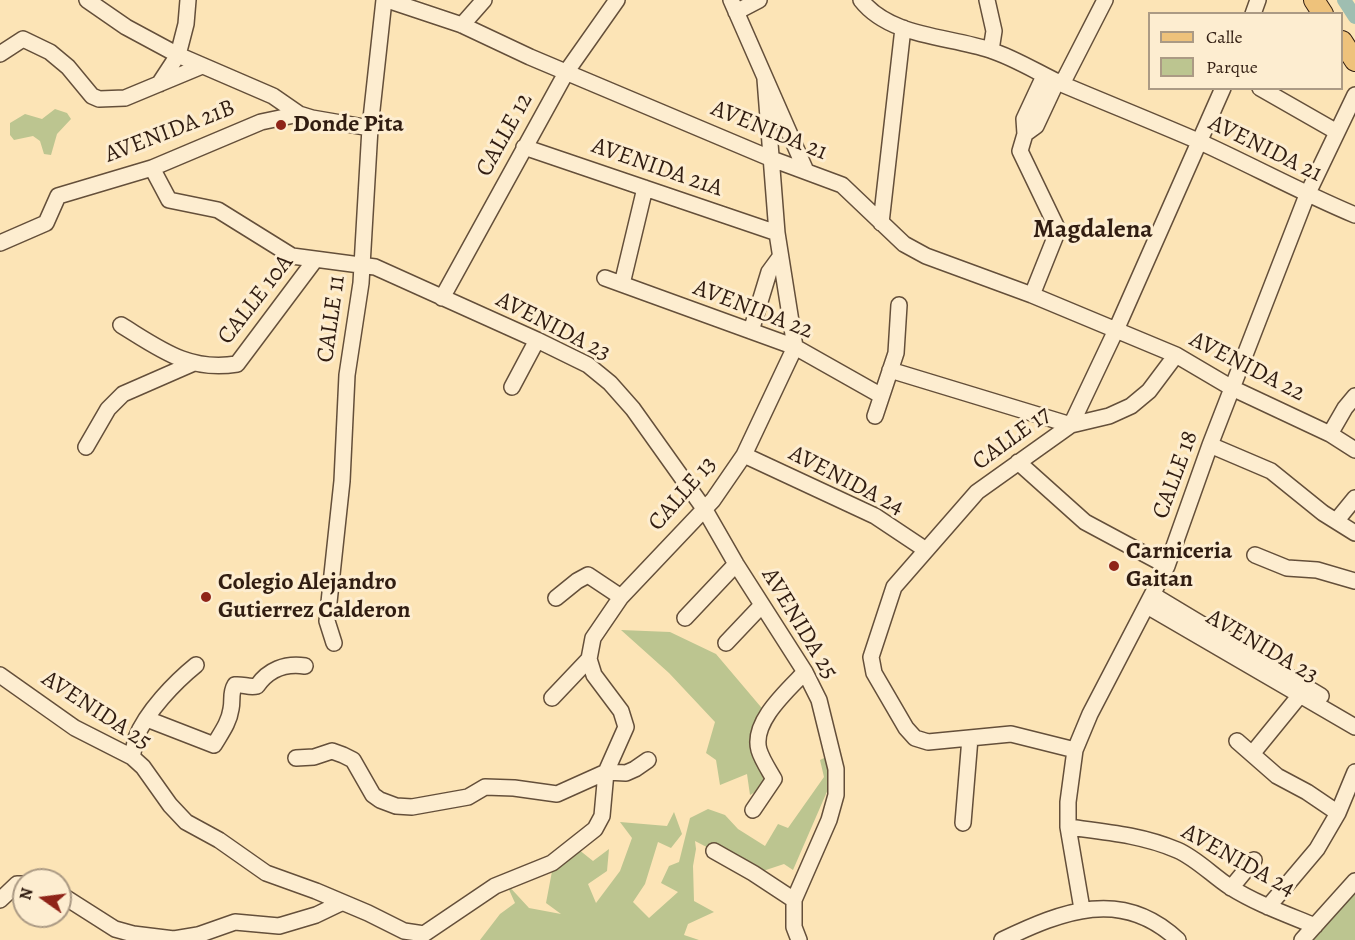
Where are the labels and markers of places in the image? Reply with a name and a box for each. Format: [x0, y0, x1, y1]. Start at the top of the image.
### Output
place label: Donde Pita [293, 111, 404, 139]
marker: Donde Pita [274, 118, 288, 132]
place label: Carniceria Gaitan [1126, 538, 1232, 594]
marker: Carniceria Gaitan [1107, 559, 1121, 573]
place label: Colegio Alejandro Gutierrez Calderon [218, 569, 410, 625]
marker: Colegio Alejandro Gutierrez Calderon [199, 590, 213, 604]

